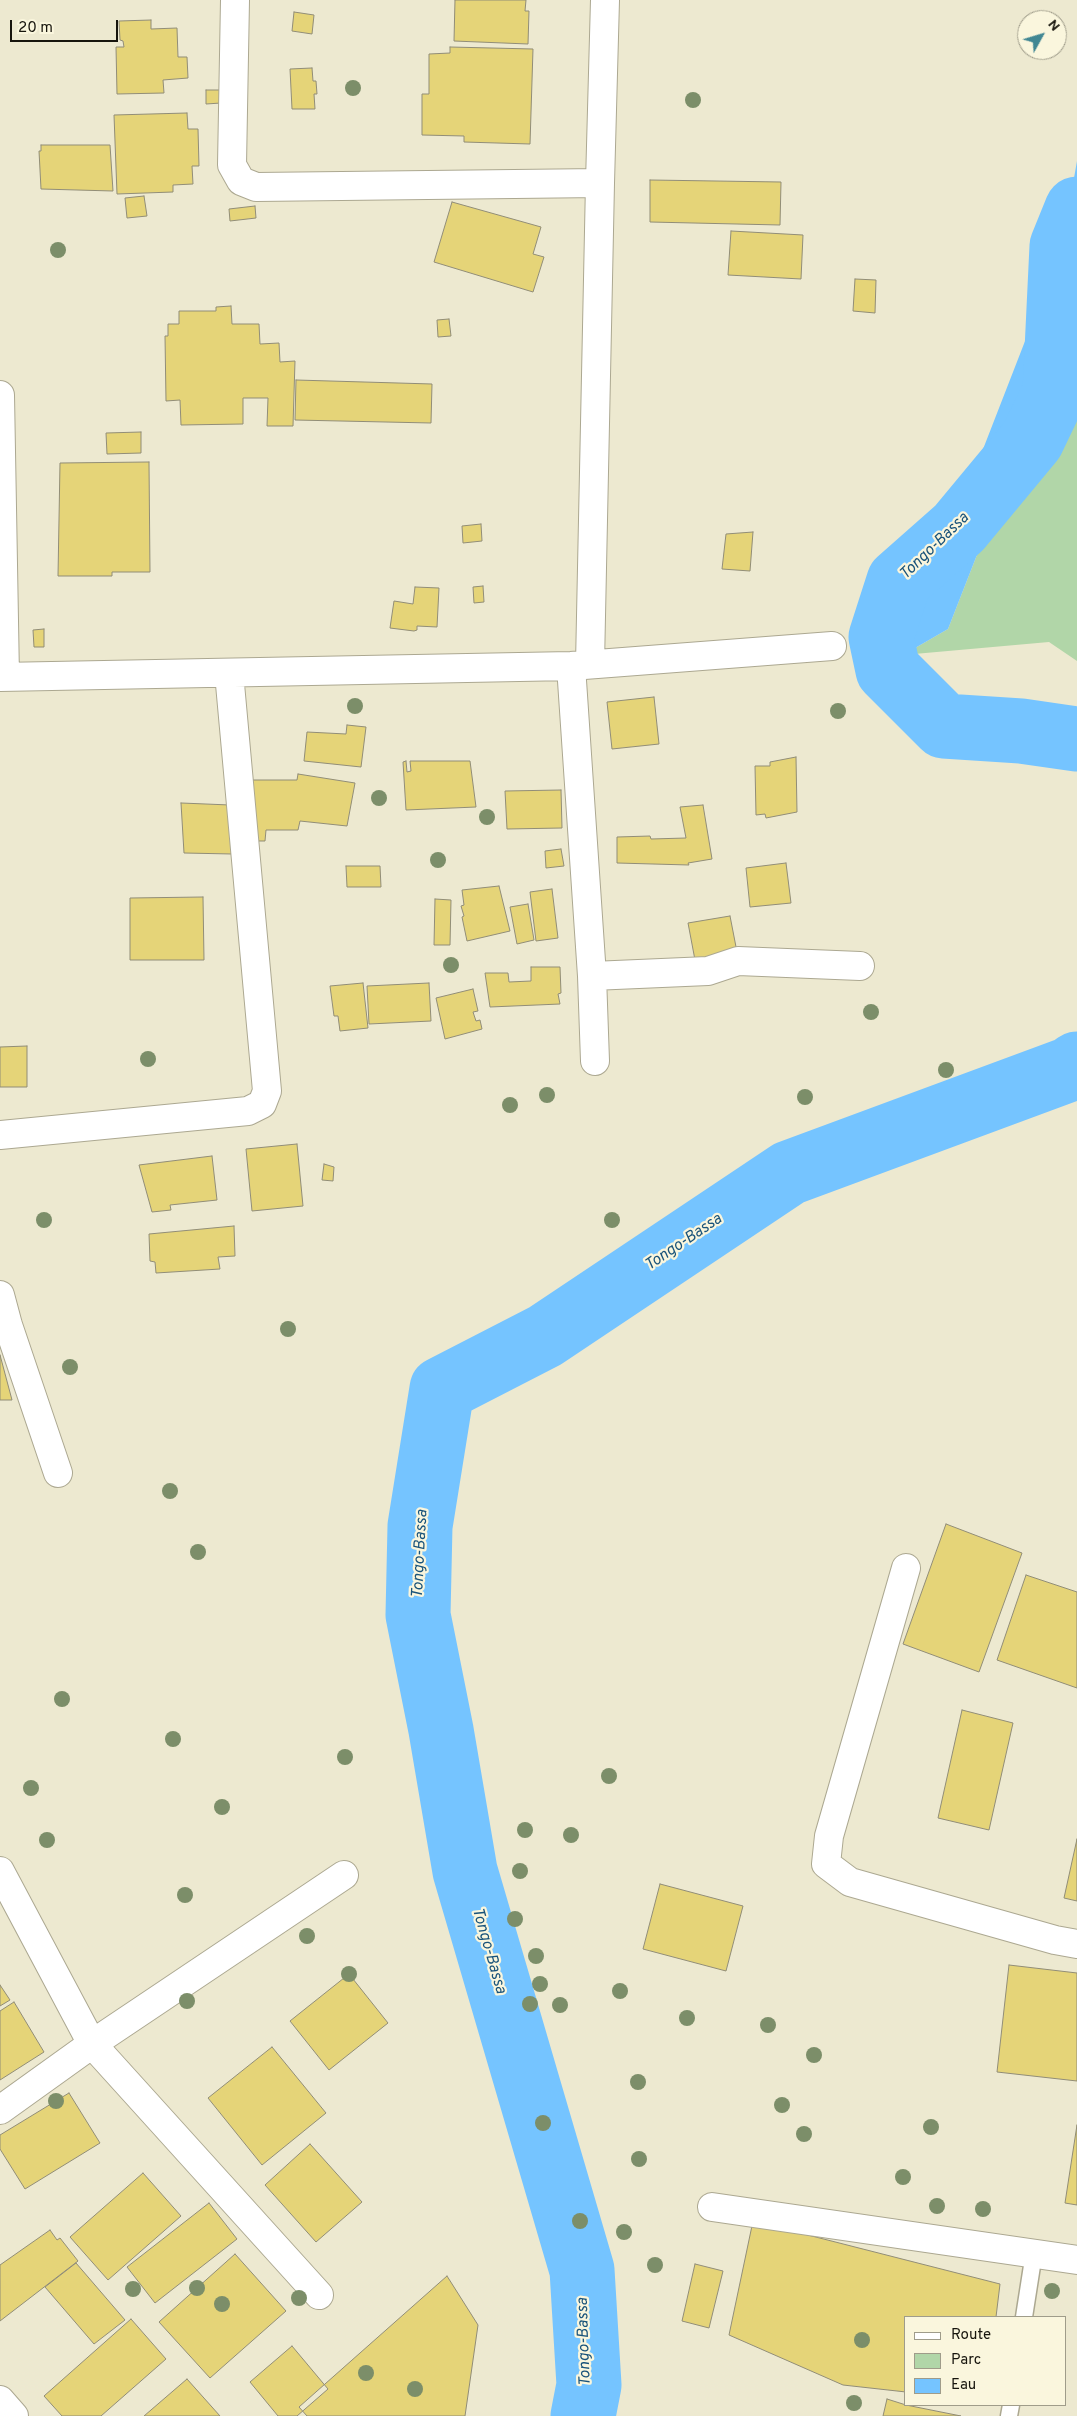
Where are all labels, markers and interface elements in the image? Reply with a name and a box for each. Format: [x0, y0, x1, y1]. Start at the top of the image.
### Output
scale bar [12, 10, 120, 42]
north arrow [1017, 10, 1067, 60]
text: N [1043, 17, 1063, 35]
text: 20 m [18, 19, 53, 38]
water label: Tongo-Bassa [896, 509, 974, 585]
water label: Tongo-Bassa [642, 1210, 726, 1276]
water label: Tongo-Bassa [409, 1509, 433, 1599]
water label: Tongo-Bassa [467, 1906, 509, 1996]
water label: Tongo-Bassa [574, 2297, 596, 2387]
legend [904, 2316, 1067, 2406]
text: Route [951, 2326, 991, 2345]
text: Parc [951, 2351, 981, 2370]
text: Eau [951, 2376, 976, 2395]

